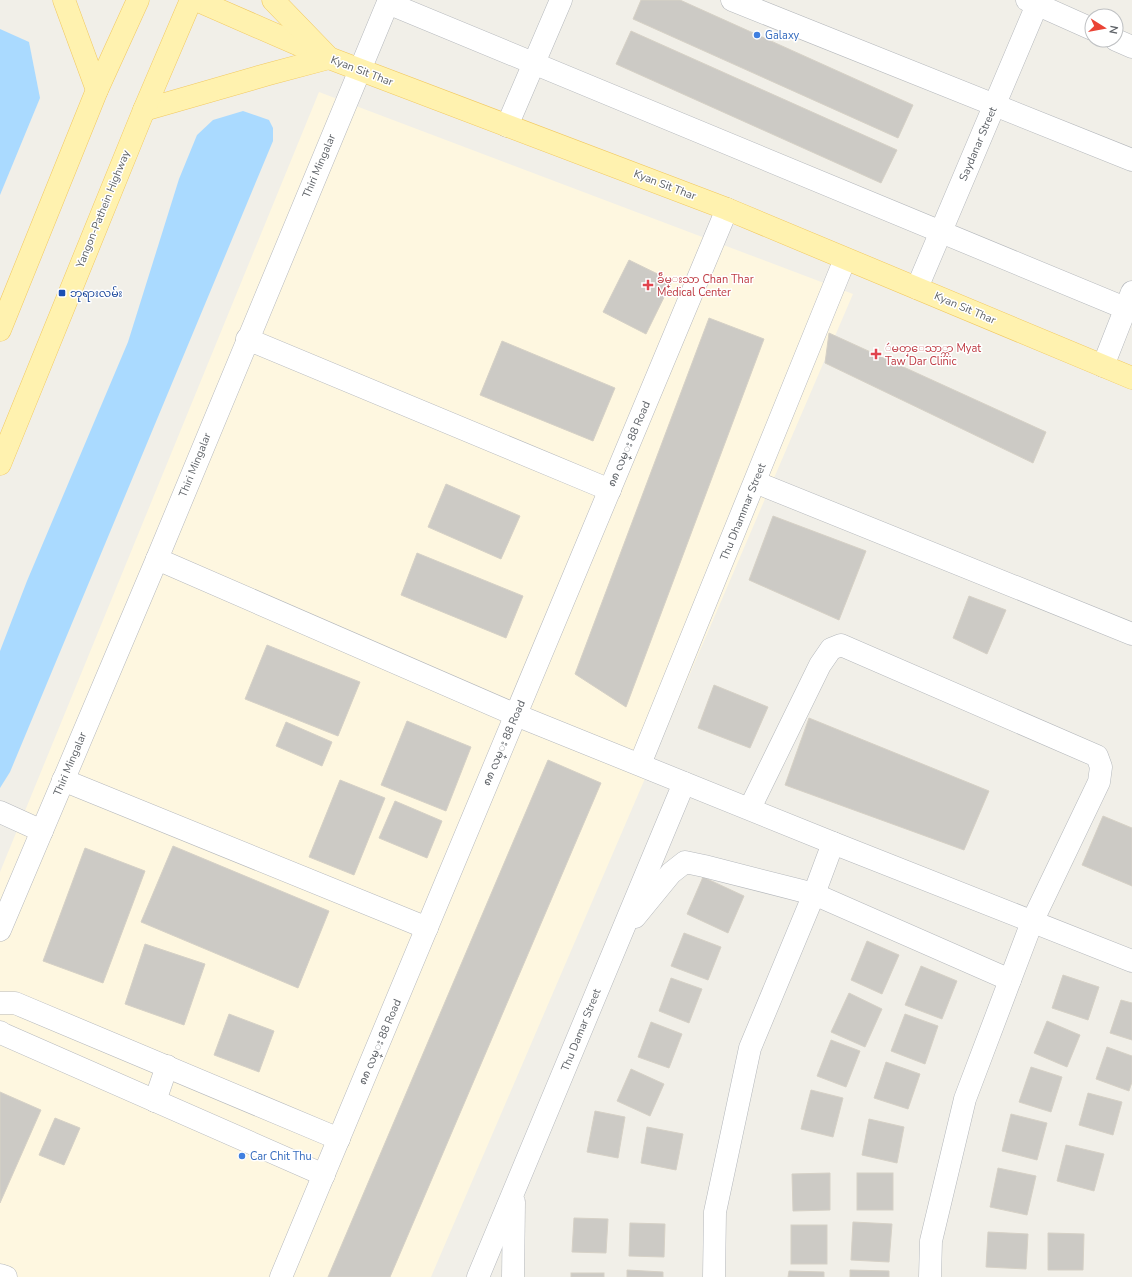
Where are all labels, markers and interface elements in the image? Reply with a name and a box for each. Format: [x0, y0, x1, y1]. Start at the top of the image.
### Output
north arrow [1084, 8, 1124, 48]
text: N [1105, 24, 1121, 35]
place label: Galaxy [765, 28, 800, 43]
marker: Galaxy [752, 30, 762, 40]
street label: Kyan Sit Thar [329, 52, 395, 90]
street label: Saydanar Street [956, 104, 1000, 183]
street label: Thiri Mingalar [299, 132, 339, 200]
street label: Yangon-Pathein Highway [72, 148, 134, 271]
street label: Kyan Sit Thar [632, 166, 698, 204]
place label: ခဵမ္းသာ Chan Thar Medical Center [657, 272, 754, 300]
marker: ခဵမ္းသာ Chan Thar Medical Center [642, 279, 654, 291]
place label: ဘုရားလမ်း [70, 286, 123, 302]
marker: ဘုရားလမ်း [57, 288, 67, 298]
street label: Kyan Sit Thar [932, 288, 998, 328]
place label: ဴမတ္ေသာ္တာ Myat Taw Dar Clinic [885, 341, 981, 369]
marker: ဴမတ္ေသာ္တာ Myat Taw Dar Clinic [870, 348, 882, 360]
street label: ၈၈ လမ္း 88 Road [604, 399, 655, 490]
street label: Thiri Mingalar [175, 430, 215, 499]
street label: Thu Dhammar Street [717, 461, 769, 563]
street label: ၈၈ လမ္း 88 Road [479, 698, 530, 789]
street label: Thiri Mingalar [50, 730, 90, 798]
street label: Thu Damar Street [558, 986, 604, 1074]
street label: ၈၈ လမ္း 88 Road [355, 997, 406, 1088]
place label: Car Chit Thu [250, 1149, 312, 1164]
marker: Car Chit Thu [237, 1151, 247, 1161]

